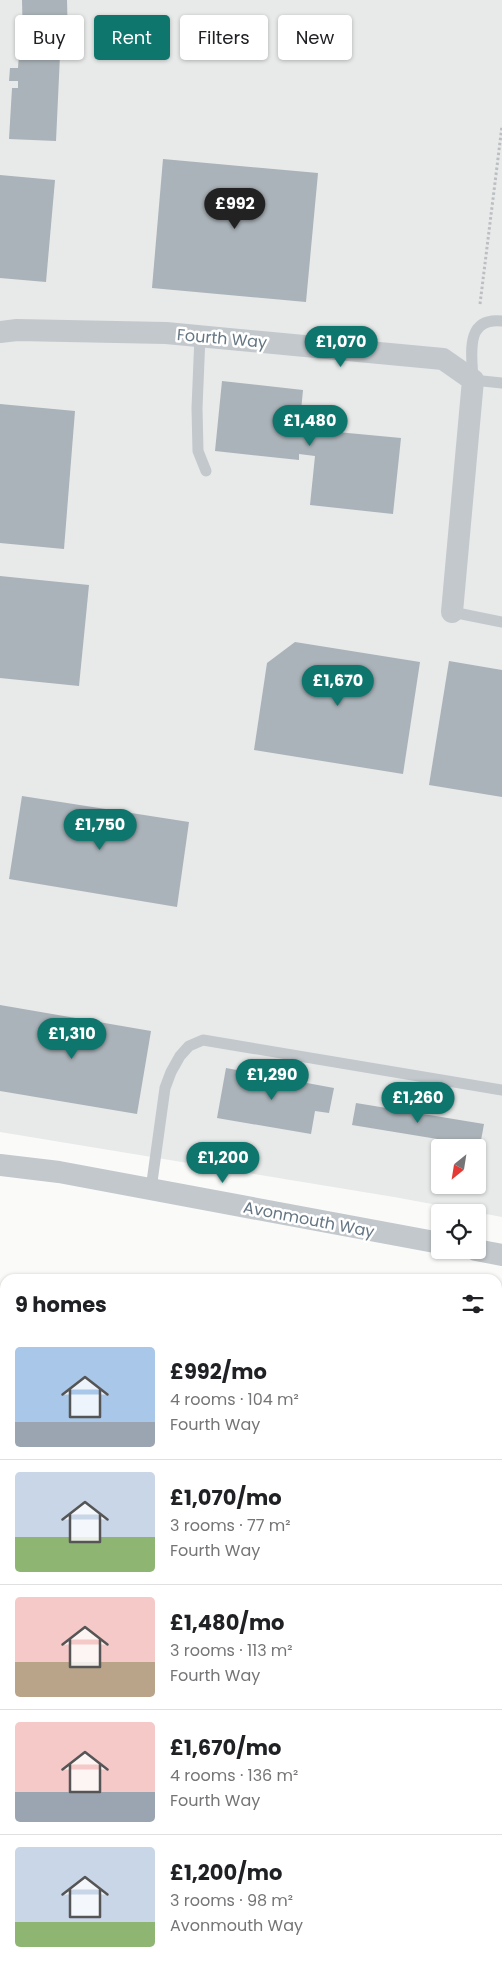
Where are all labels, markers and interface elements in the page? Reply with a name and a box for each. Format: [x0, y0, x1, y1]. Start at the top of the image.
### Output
chip: Buy [15, 15, 84, 60]
chip: Rent [94, 15, 170, 60]
chip: Filters [180, 15, 268, 60]
chip: New [278, 15, 352, 60]
pin: £992 [205, 188, 265, 230]
text: £992 [215, 192, 255, 215]
street label: Fourth Way [176, 323, 268, 354]
pin: £1,070 [300, 326, 382, 368]
text: £1,070 [316, 330, 366, 353]
pin: £1,480 [269, 404, 351, 447]
text: £1,480 [284, 409, 336, 432]
pin: £1,670 [297, 664, 379, 707]
text: £1,670 [313, 669, 363, 692]
pin: £1,750 [59, 808, 141, 851]
text: £1,750 [75, 813, 125, 836]
pin: £1,310 [31, 1018, 113, 1060]
text: £1,310 [48, 1022, 96, 1045]
pin: £1,290 [231, 1058, 313, 1101]
text: £1,290 [247, 1063, 297, 1086]
pin: £1,260 [377, 1082, 459, 1124]
text: £1,260 [393, 1086, 443, 1109]
north arrow [431, 1139, 486, 1194]
map controls [431, 1139, 486, 1259]
pin: £1,200 [182, 1142, 264, 1184]
text: £1,200 [197, 1146, 249, 1169]
street label: Avonmouth Way [241, 1196, 376, 1243]
button: locate [431, 1204, 486, 1259]
text: 9 homes [15, 1290, 107, 1319]
icon: filters [459, 1290, 487, 1318]
text: £992/mo [170, 1357, 267, 1386]
icon: home [55, 1367, 115, 1427]
text: 4 rooms · 104 m² [170, 1388, 299, 1411]
text: Fourth Way [170, 1413, 260, 1436]
text: £1,070/mo [170, 1483, 282, 1512]
icon: home [55, 1492, 115, 1552]
text: 3 rooms · 77 m² [170, 1514, 290, 1537]
text: Fourth Way [170, 1539, 260, 1562]
text: £1,480/mo [170, 1608, 285, 1637]
icon: home [55, 1617, 115, 1677]
text: 3 rooms · 113 m² [170, 1639, 293, 1662]
text: Fourth Way [170, 1664, 260, 1687]
text: £1,670/mo [170, 1733, 281, 1762]
icon: home [55, 1742, 115, 1802]
text: 4 rooms · 136 m² [170, 1764, 298, 1787]
text: Fourth Way [170, 1789, 260, 1812]
text: £1,200/mo [170, 1858, 282, 1887]
icon: home [55, 1867, 115, 1927]
text: 3 rooms · 98 m² [170, 1889, 293, 1912]
text: Avonmouth Way [170, 1914, 303, 1937]

